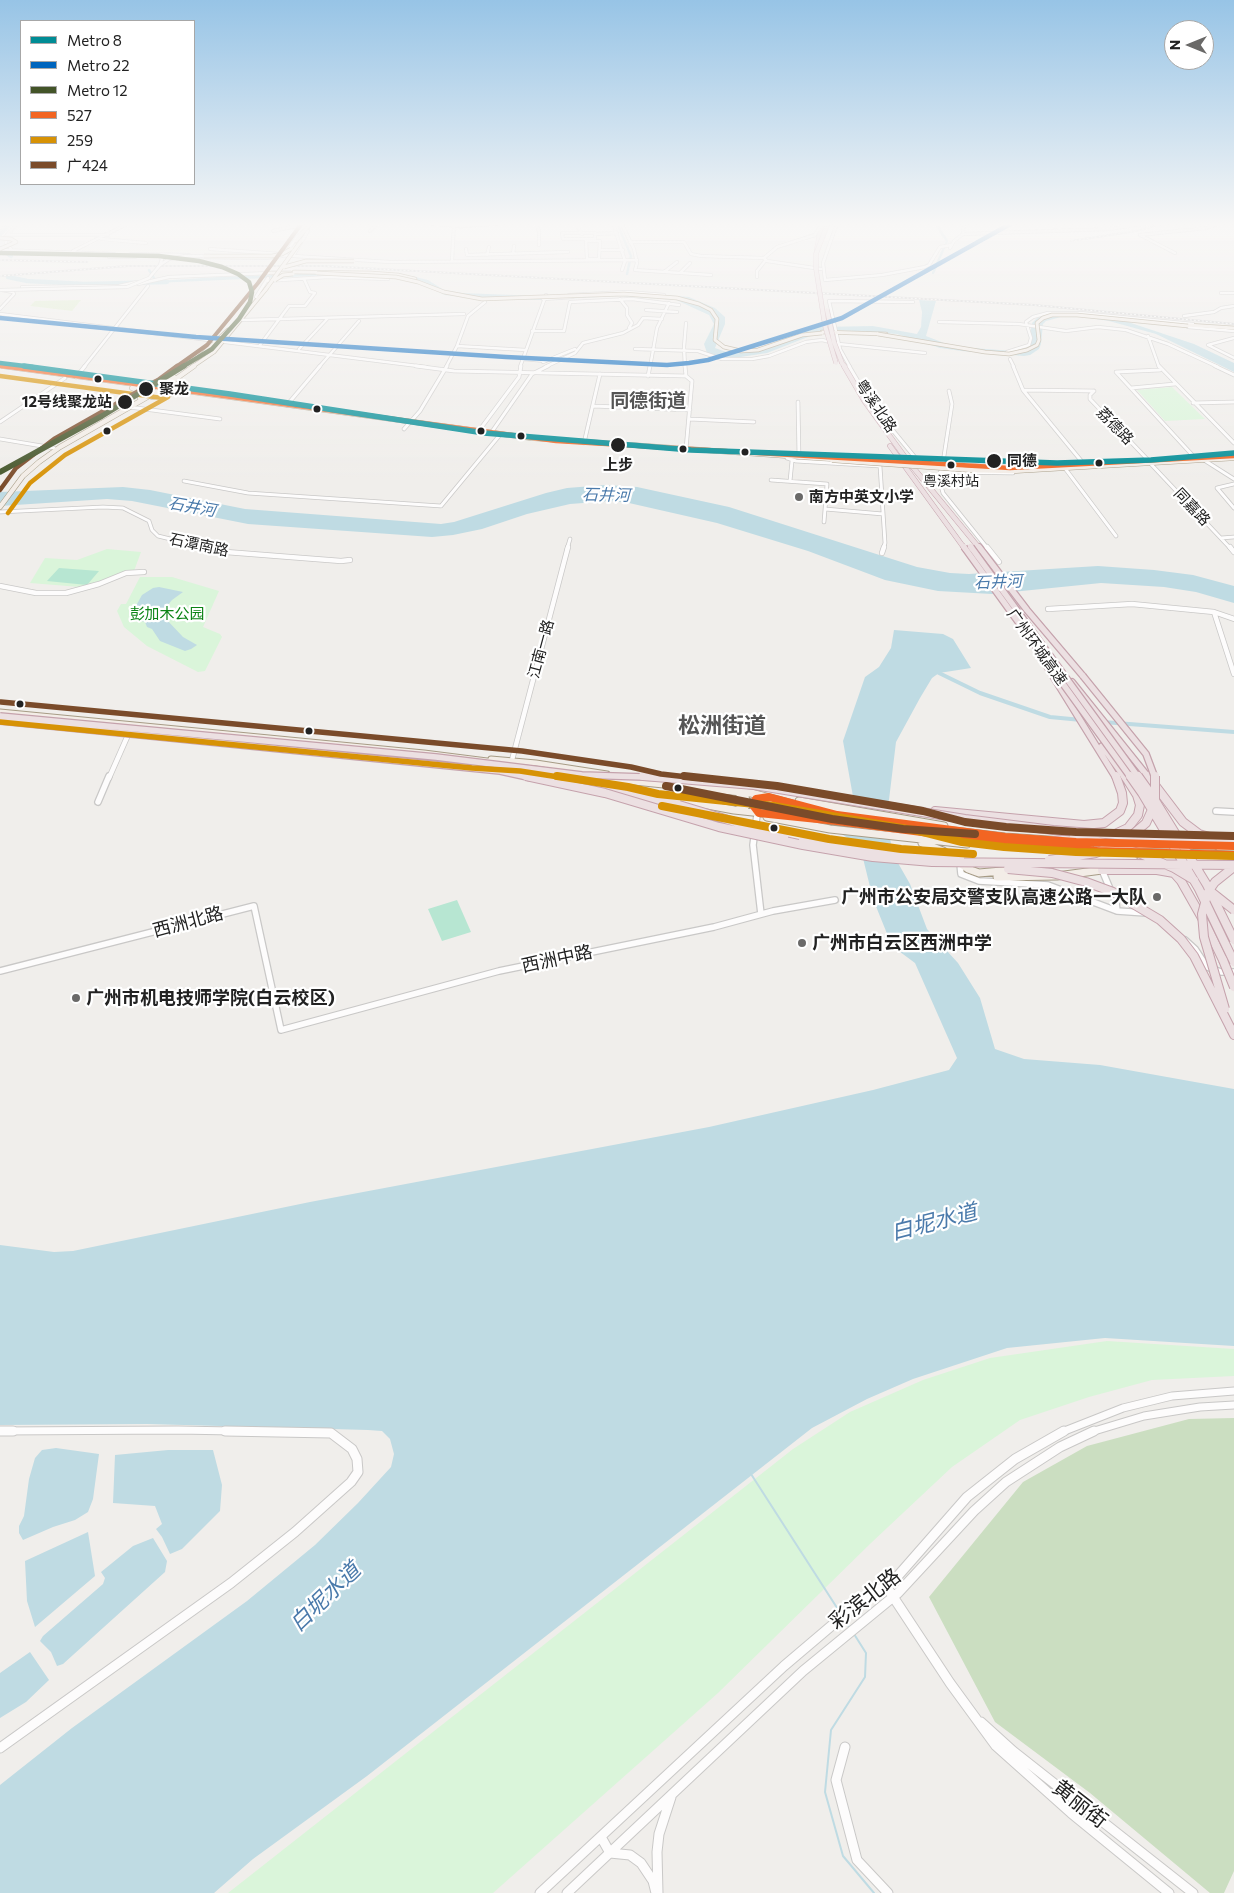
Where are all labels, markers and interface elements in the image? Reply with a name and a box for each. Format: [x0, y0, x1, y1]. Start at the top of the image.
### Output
legend [20, 20, 195, 185]
north arrow [1164, 20, 1214, 70]
text: Metro 8 [67, 31, 122, 49]
text: N [1166, 40, 1183, 50]
text: Metro 22 [67, 56, 129, 74]
text: Metro 12 [67, 81, 128, 99]
text: 527 [67, 106, 92, 124]
text: 259 [67, 131, 93, 149]
text: 广424 [67, 156, 108, 174]
unlabelled marker [93, 374, 103, 384]
street label: 粤溪北路 [852, 376, 900, 436]
marker: 聚龙 [137, 380, 155, 398]
place label: 聚龙 [159, 380, 189, 398]
district label: 同德街道 [610, 390, 686, 412]
place label: 12号线聚龙站 [22, 393, 112, 411]
marker: 12号线聚龙站 [116, 393, 134, 411]
unlabelled marker [312, 404, 322, 414]
street label: 荔德路 [1093, 404, 1137, 448]
unlabelled marker [102, 426, 112, 436]
unlabelled marker [476, 426, 486, 436]
unlabelled marker [516, 431, 526, 441]
marker: 上步 [609, 436, 627, 454]
unlabelled marker [678, 444, 688, 454]
unlabelled marker [740, 447, 750, 457]
marker: 同德 [985, 452, 1003, 470]
place label: 同德 [1007, 452, 1037, 470]
place label: 上步 [603, 456, 633, 474]
unlabelled marker [1094, 458, 1104, 468]
marker: 粤溪村站 [946, 460, 956, 470]
place label: 粤溪村站 [923, 473, 979, 489]
street label: 同嘉路 [1170, 484, 1214, 530]
water label: 石井河 [582, 485, 630, 505]
place label: 南方中英文小学 [809, 488, 914, 506]
marker: 南方中英文小学 [793, 491, 805, 503]
water label: 石井河 [167, 493, 217, 521]
street label: 石潭南路 [168, 530, 230, 560]
water label: 石井河 [974, 572, 1022, 592]
park label: 彭加木公园 [130, 605, 204, 623]
street label: 广州环城高速 [1003, 605, 1071, 689]
street label: 江南一路 [525, 618, 557, 680]
unlabelled marker [15, 699, 25, 709]
district label: 松洲街道 [678, 713, 766, 739]
unlabelled marker [304, 726, 314, 736]
unlabelled marker [673, 783, 683, 793]
unlabelled marker [769, 823, 779, 833]
place label: 广州市公安局交警支队高速公路一大队 [841, 886, 1147, 908]
marker: 广州市公安局交警支队高速公路一大队 [1151, 891, 1163, 903]
street label: 西洲北路 [150, 902, 226, 942]
place label: 广州市白云区西洲中学 [812, 932, 992, 954]
marker: 广州市白云区西洲中学 [796, 937, 808, 949]
street label: 西洲中路 [520, 941, 594, 977]
place label: 广州市机电技师学院(白云校区) [86, 987, 335, 1009]
marker: 广州市机电技师学院(白云校区) [70, 992, 82, 1004]
water label: 白坭水道 [888, 1199, 980, 1245]
water label: 白坭水道 [284, 1557, 366, 1637]
street label: 彩滨北路 [824, 1563, 906, 1635]
street label: 黄丽街 [1047, 1775, 1113, 1833]

